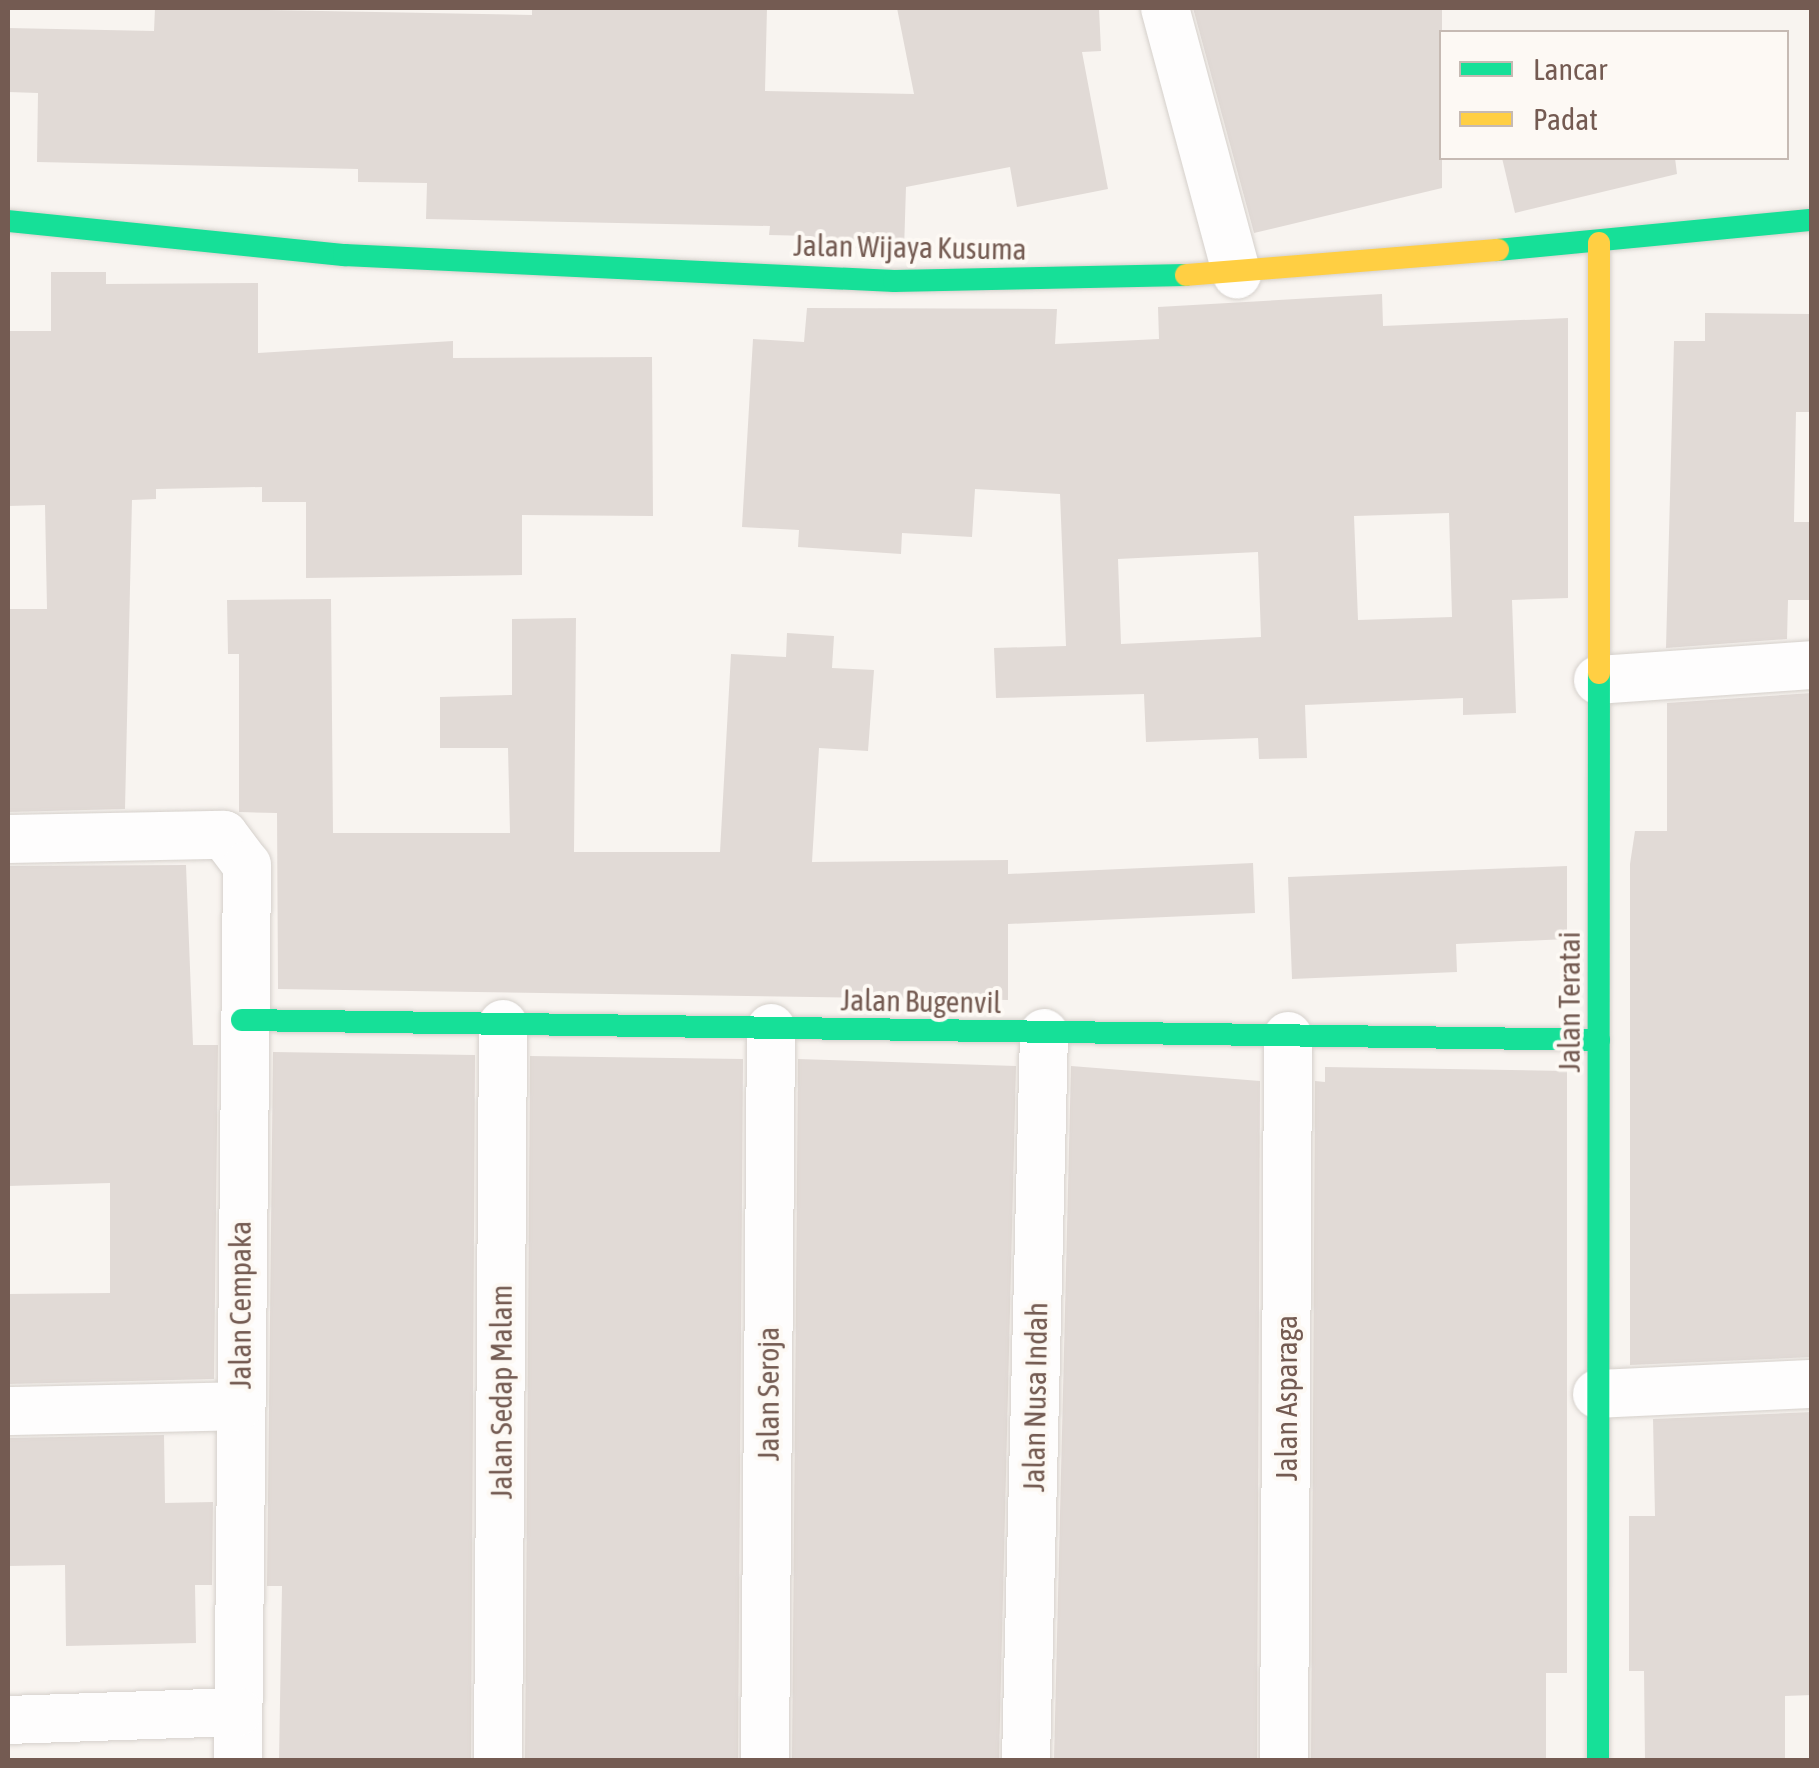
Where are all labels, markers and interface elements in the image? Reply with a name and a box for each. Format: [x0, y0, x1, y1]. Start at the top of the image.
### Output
legend [1439, 30, 1789, 160]
text: Lancar [1533, 52, 1607, 86]
text: Padat [1533, 102, 1598, 136]
street label: Jalan Wijaya Kusuma [793, 227, 1027, 267]
street label: Jalan Teratai [1551, 932, 1587, 1072]
street label: Jalan Bugenvil [840, 982, 1002, 1020]
street label: Jalan Cempaka [222, 1221, 258, 1389]
street label: Jalan Sedap Malam [483, 1285, 519, 1499]
street label: Jalan Nusa Indah [1015, 1302, 1055, 1492]
street label: Jalan Asparaga [1268, 1315, 1304, 1481]
street label: Jalan Seroja [750, 1327, 786, 1461]

